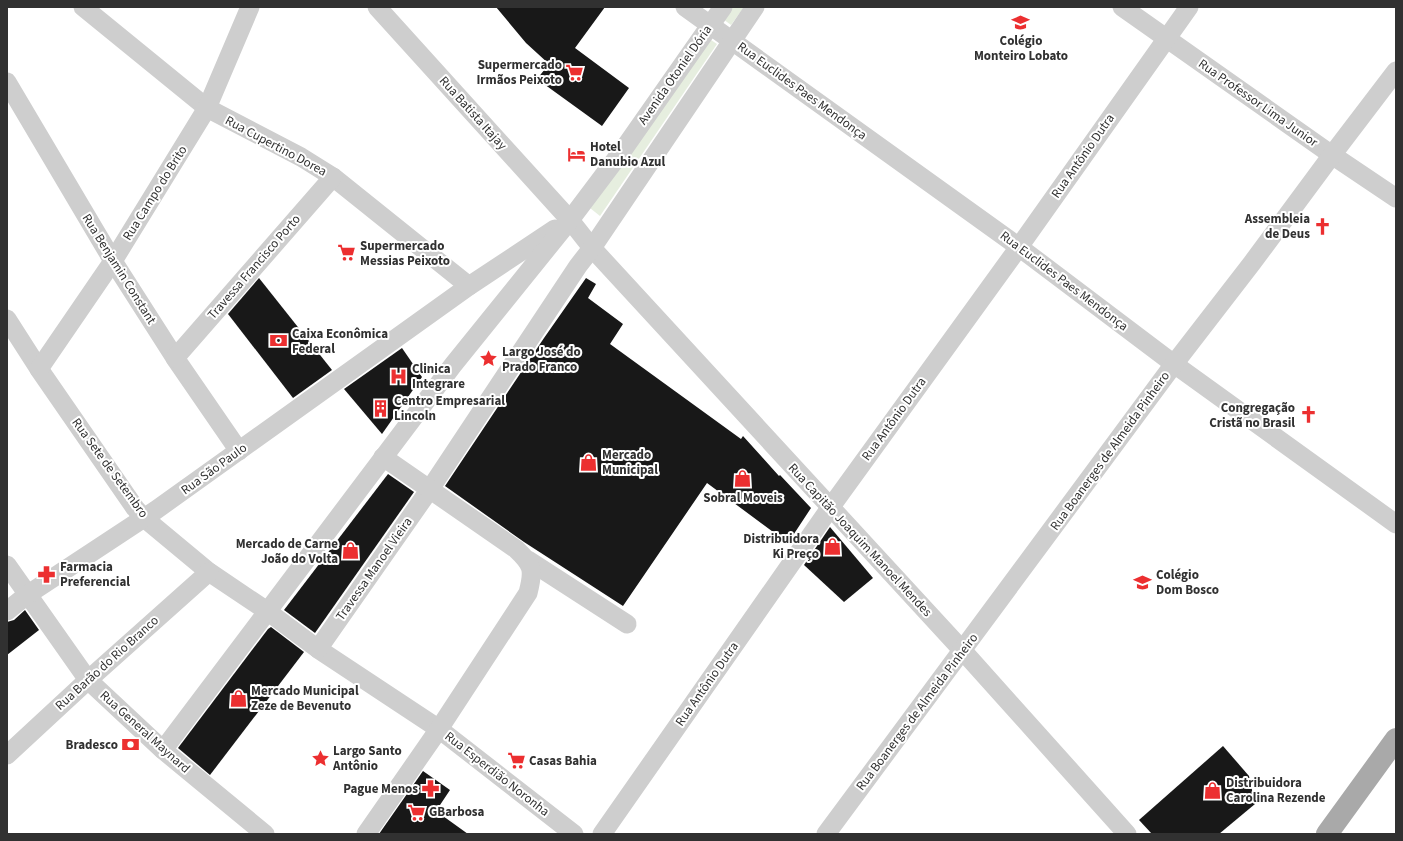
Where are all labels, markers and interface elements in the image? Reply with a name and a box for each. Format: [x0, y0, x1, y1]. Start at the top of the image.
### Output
school or university icon: Colégio Monteiro Lobato [1011, 12, 1031, 32]
street label: Avenida Otoniel Dória [634, 22, 716, 128]
place label: Colégio Monteiro Lobato [974, 32, 1068, 65]
street label: Rua Euclides Paes Mendonça [733, 38, 871, 144]
street label: Rua Professor Lima Junior [1195, 55, 1322, 151]
place label: Supermercado Irmãos Peixoto [476, 56, 562, 89]
supermarket icon: Supermercado Irmãos Peixoto [565, 62, 585, 82]
street label: Rua Batista Itajay [435, 72, 511, 154]
street label: Rua Antônio Dutra [1047, 110, 1119, 202]
street label: Rua Cupertino Dorea [222, 112, 330, 180]
place label: Hotel Danubio Azul [590, 138, 665, 171]
street label: Rua Campo do Brito [119, 142, 191, 244]
hotel icon: Hotel Danubio Azul [567, 144, 587, 164]
street label: Rua Benjamin Constant [78, 210, 161, 328]
place label: Assembleia de Deus [1244, 210, 1310, 243]
street label: Travessa Francisco Porto [203, 211, 305, 323]
church icon: Assembleia de Deus [1313, 216, 1333, 236]
street label: Rua Euclides Paes Mendonça [996, 227, 1132, 335]
place label: Supermercado Messias Peixoto [360, 237, 450, 270]
supermarket icon: Supermercado Messias Peixoto [337, 243, 357, 263]
place label: Caixa Econômica Federal [292, 325, 388, 358]
bank icon: Caixa Econômica Federal [269, 331, 289, 351]
place label: Largo José do Prado Franco [502, 343, 581, 376]
place icon: Largo José do Prado Franco [479, 349, 499, 369]
place label: Clinica Integrare [412, 360, 465, 393]
hospital icon: Clinica Integrare [389, 366, 409, 386]
street label: Rua Boanerges de Almeida Pinheiro [1046, 368, 1174, 534]
street label: Rua Antônio Dutra [858, 374, 930, 464]
place label: Centro Empresarial Lincoln [394, 392, 505, 425]
building icon: Centro Empresarial Lincoln [371, 398, 391, 418]
place label: Congregação Cristã no Brasil [1209, 399, 1295, 432]
church icon: Congregação Cristã no Brasil [1298, 405, 1318, 425]
street label: Rua Sete de Setembro [68, 414, 152, 522]
street label: Rua São Paulo [177, 439, 251, 499]
place label: Mercado Municipal [602, 446, 658, 479]
shop icon: Mercado Municipal [579, 452, 599, 472]
street label: Rua Capitão Joaquim Manoel Mendes [784, 459, 936, 621]
shop icon: Sobral Moveis [733, 469, 753, 489]
place label: Sobral Moveis [703, 489, 783, 507]
street label: Travessa Manoel Vieira [332, 514, 416, 624]
place label: Distribuidora Ki Preço [743, 530, 819, 563]
place label: Mercado de Carne João do Volta [236, 535, 338, 568]
shop icon: Distribuidora Ki Preço [822, 536, 842, 556]
shop icon: Mercado de Carne João do Volta [341, 541, 361, 561]
place label: Farmacia Preferencial [60, 558, 130, 591]
pharmacy icon: Farmacia Preferencial [37, 564, 57, 584]
place label: Colégio Dom Bosco [1156, 566, 1219, 599]
school or university icon: Colégio Dom Bosco [1133, 572, 1153, 592]
street label: Rua Barão do Rio Branco [51, 612, 163, 714]
street label: Rua Boanerges de Almeida Pinheiro [852, 630, 982, 794]
street label: Rua Antônio Dutra [671, 638, 743, 730]
place label: Mercado Municipal Zeze de Bevenuto [251, 682, 359, 715]
street label: Rua General Maynard [96, 687, 194, 777]
shop icon: Mercado Municipal Zeze de Bevenuto [228, 688, 248, 708]
street label: Rua Esperdião Noronha [441, 727, 553, 821]
bank icon: Bradesco [121, 735, 141, 755]
place label: Bradesco [66, 736, 118, 754]
place label: Largo Santo Antônio [332, 742, 402, 775]
place icon: Largo Santo Antônio [310, 748, 330, 768]
supermarket icon: Casas Bahia [506, 751, 526, 771]
place label: Casas Bahia [529, 752, 597, 770]
place label: Distribuidora Carolina Rezende [1226, 774, 1326, 807]
pharmacy icon: Pague Menos [421, 779, 441, 799]
place label: Pague Menos [343, 780, 418, 798]
shop icon: Distribuidora Carolina Rezende [1203, 780, 1223, 800]
supermarket icon: GBarbosa [406, 802, 426, 822]
place label: GBarbosa [429, 803, 485, 821]

